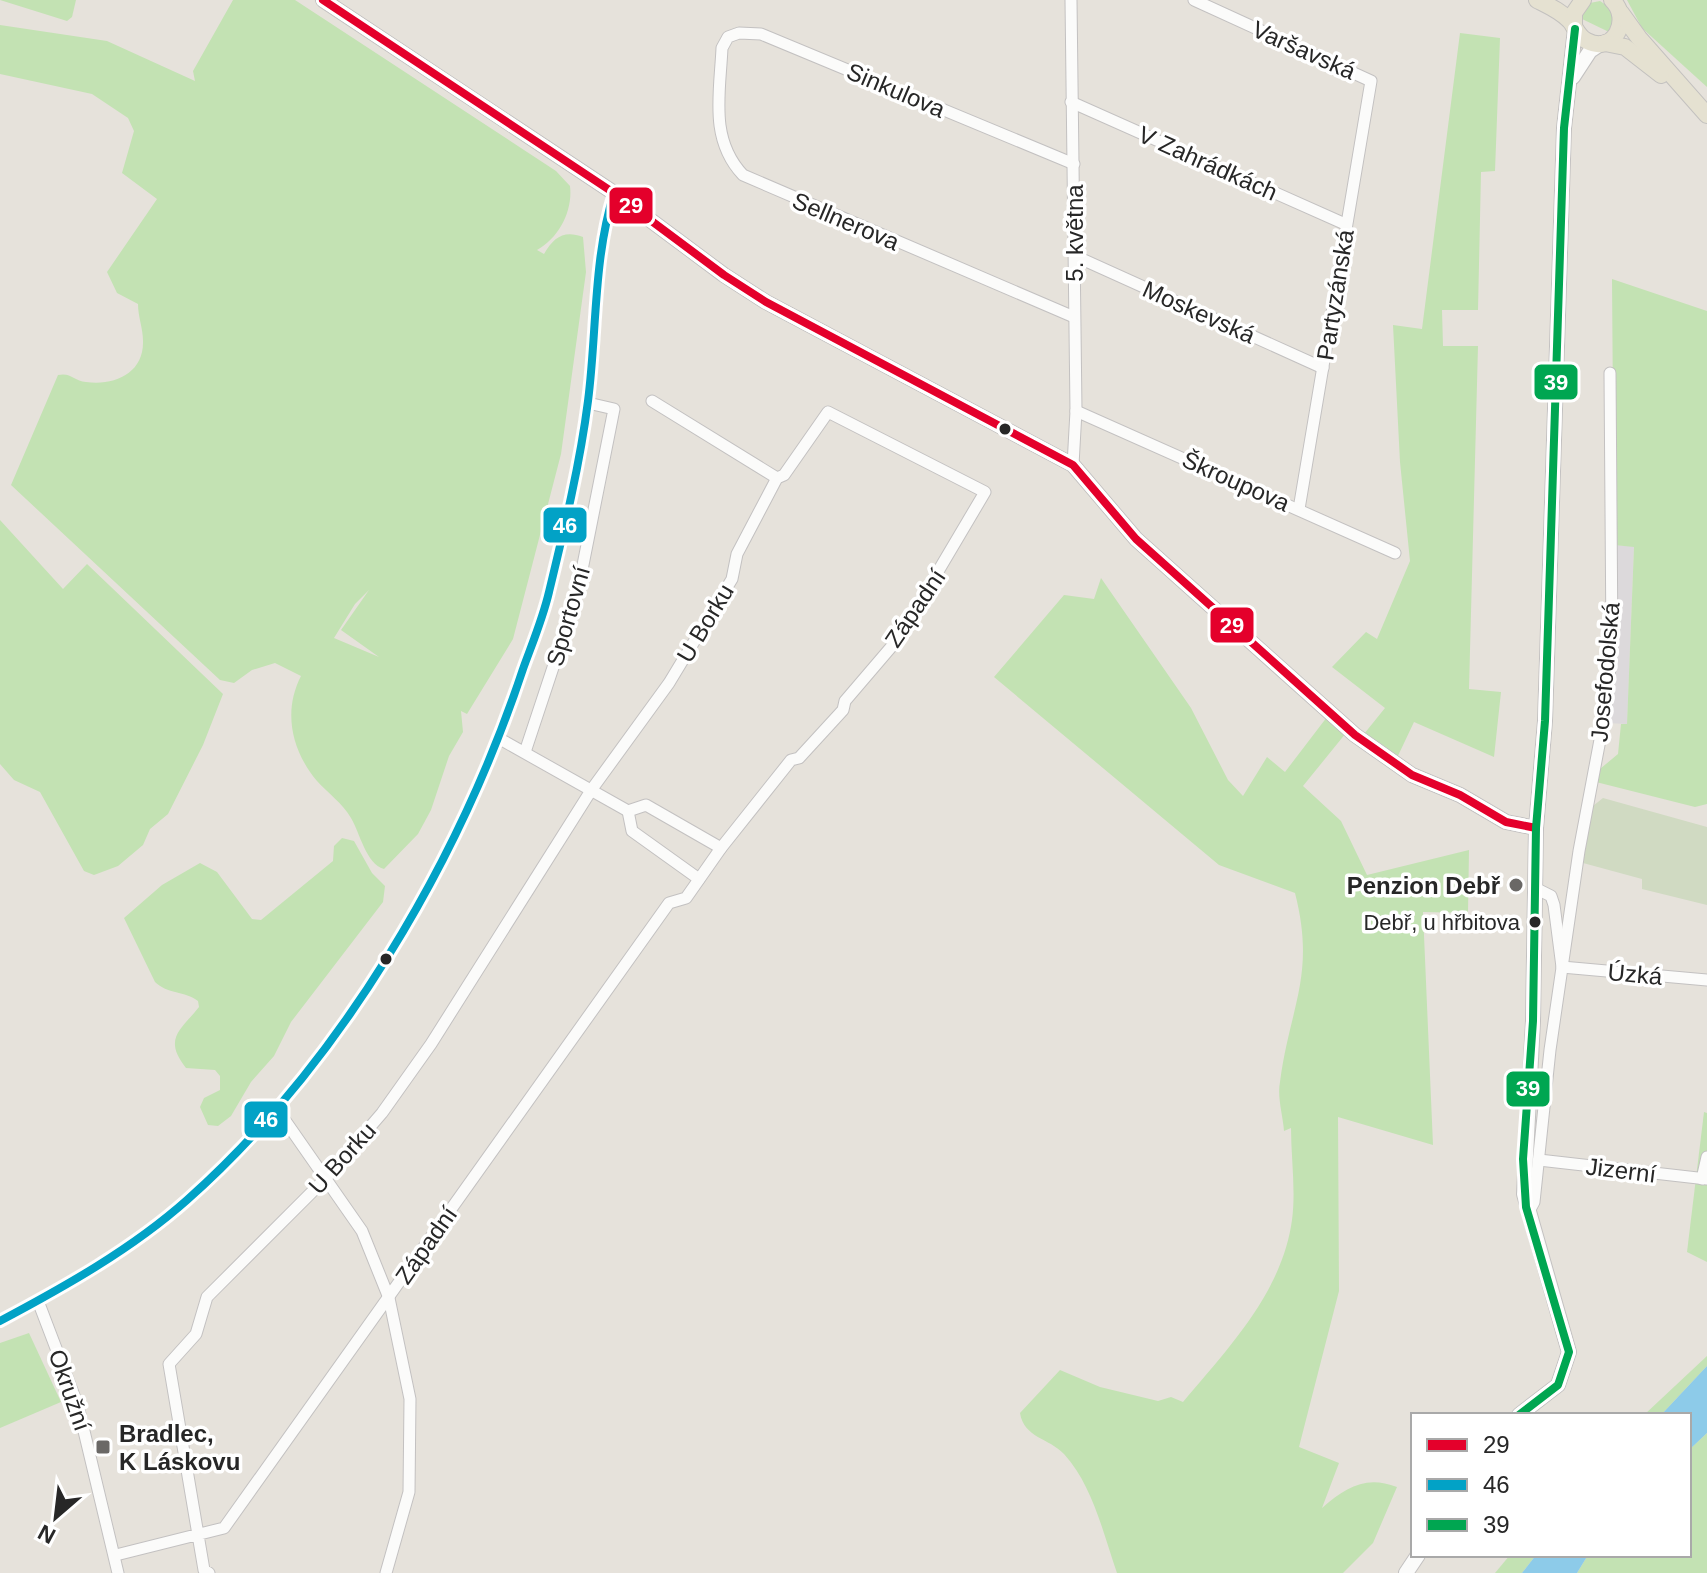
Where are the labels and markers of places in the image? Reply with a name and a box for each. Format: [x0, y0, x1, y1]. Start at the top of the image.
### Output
unlabelled marker [997, 421, 1013, 437]
place label: Penzion Debř [1347, 872, 1501, 899]
marker: Penzion Debř [1507, 876, 1525, 894]
place label: Debř, u hřbitova [1363, 910, 1521, 935]
marker: Debř, u hřbitova [1527, 914, 1543, 930]
unlabelled marker [378, 951, 394, 967]
place label: Bradlec, K Láskovu [119, 1420, 240, 1475]
marker: Bradlec, K Láskovu [94, 1438, 112, 1456]

